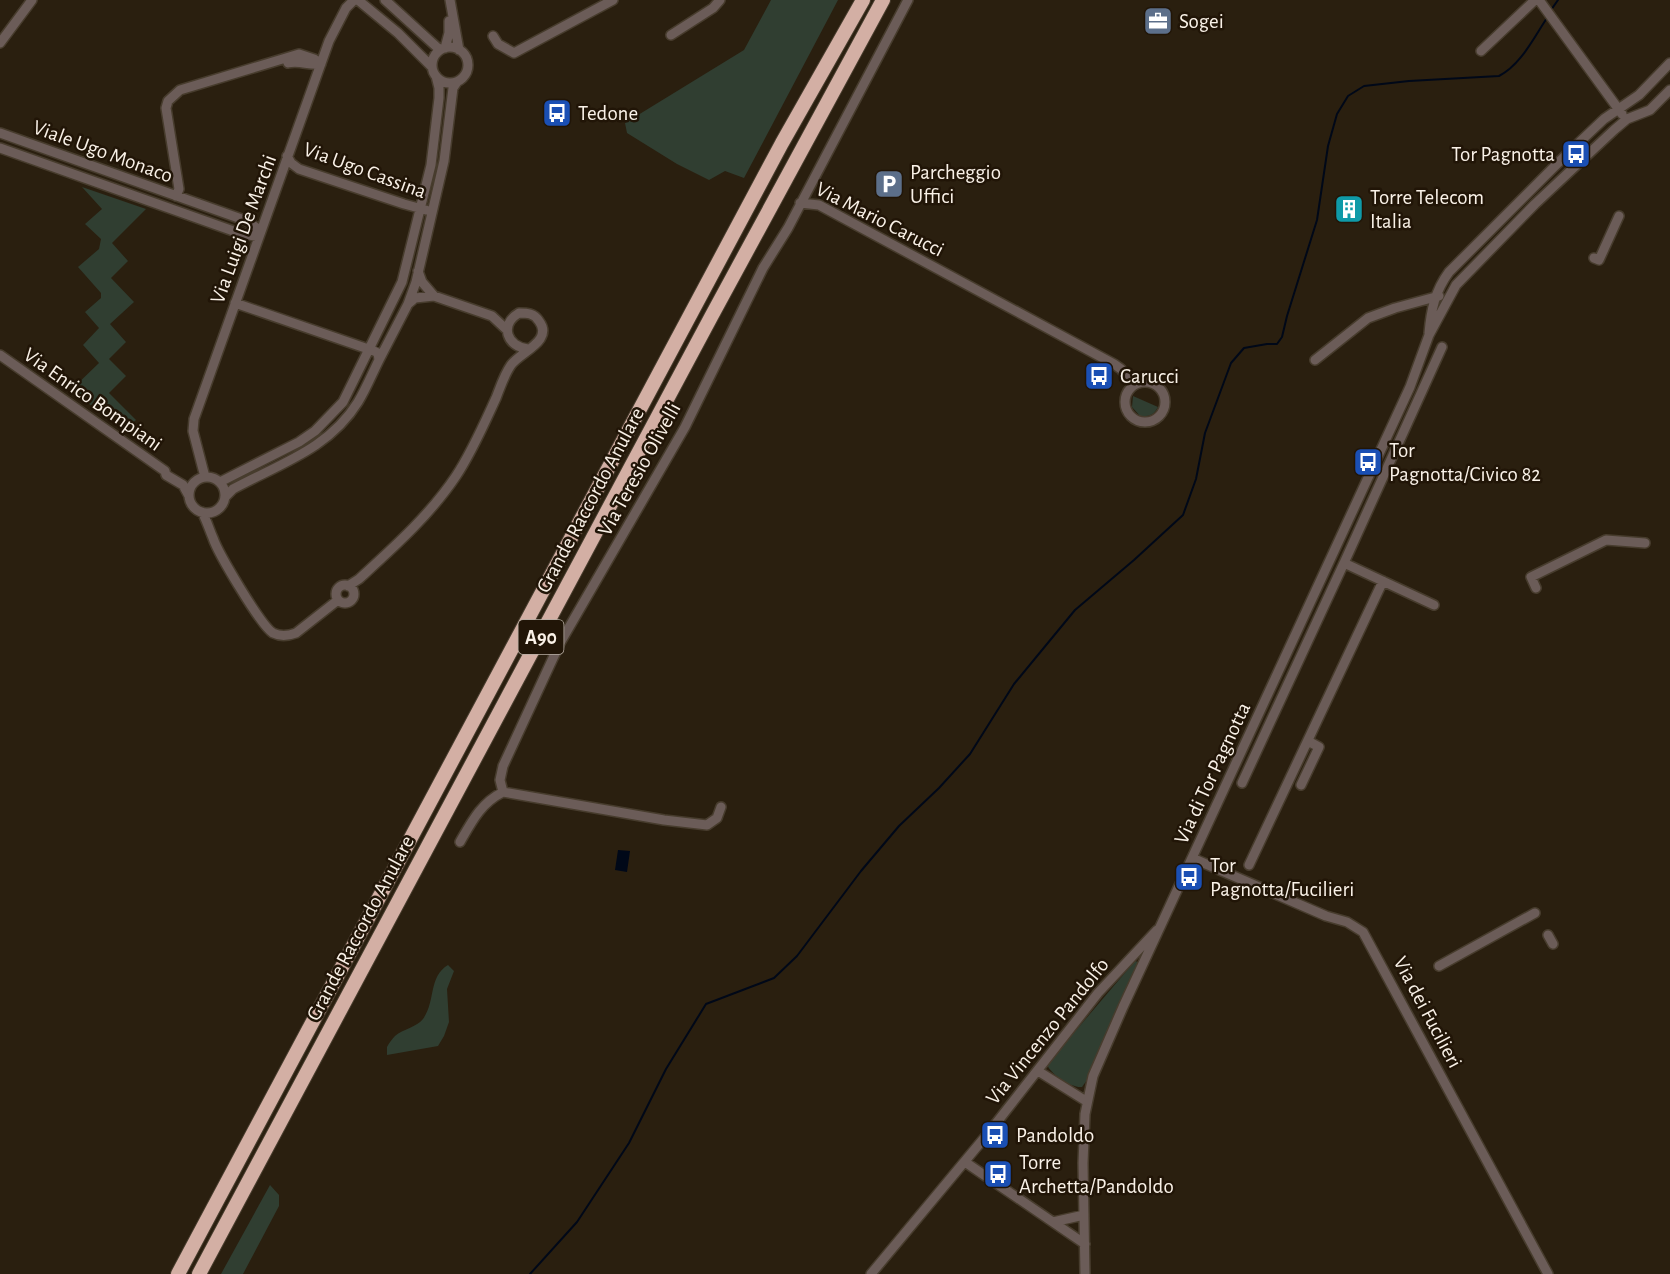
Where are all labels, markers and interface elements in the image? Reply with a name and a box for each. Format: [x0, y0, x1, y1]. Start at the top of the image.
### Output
office icon: Sogei [1142, 5, 1174, 37]
place label: Sogei [1179, 11, 1224, 32]
bus stop icon: Tedone [541, 97, 573, 129]
place label: Tedone [578, 103, 638, 124]
street label: Viale Ugo Monaco [30, 116, 176, 187]
bus stop icon: Tor Pagnotta [1560, 138, 1592, 170]
street label: Via Ugo Cassina [301, 139, 429, 203]
place label: Tor Pagnotta [1451, 144, 1555, 165]
street label: Via Luigi De Marchi [207, 152, 280, 306]
place label: Parcheggio Uffici [910, 162, 1001, 207]
parking icon: Parcheggio Uffici [873, 168, 905, 200]
street label: Via Mario Carucci [812, 178, 947, 261]
place label: Torre Telecom Italia [1370, 187, 1484, 232]
building icon: Torre Telecom Italia [1333, 193, 1365, 225]
street label: Via Enrico Bompiani [20, 344, 166, 455]
bus stop icon: Carucci [1083, 360, 1115, 392]
place label: Carucci [1120, 366, 1179, 387]
street label: Via Teresio Olivelli [594, 399, 685, 540]
street label: Grande Raccordo Anulare [533, 404, 648, 596]
place label: Tor Pagnotta/Civico 82 [1389, 440, 1541, 485]
bus stop icon: Tor Pagnotta/Civico 82 [1352, 446, 1384, 478]
road number: A90 [518, 620, 564, 654]
street label: Via di Tor Pagnotta [1171, 699, 1254, 847]
street label: Grande Raccordo Anulare [303, 832, 418, 1024]
place label: Tor Pagnotta/Fucilieri [1210, 855, 1354, 900]
bus stop icon: Tor Pagnotta/Fucilieri [1173, 861, 1205, 893]
street label: Via dei Fucilieri [1389, 953, 1466, 1071]
street label: Via Vincenzo Pandolfo [982, 954, 1113, 1109]
bus stop icon: Pandoldo [979, 1119, 1011, 1151]
place label: Pandoldo [1016, 1125, 1094, 1146]
place label: Torre Archetta/Pandoldo [1019, 1152, 1174, 1197]
bus stop icon: Torre Archetta/Pandoldo [982, 1158, 1014, 1190]

